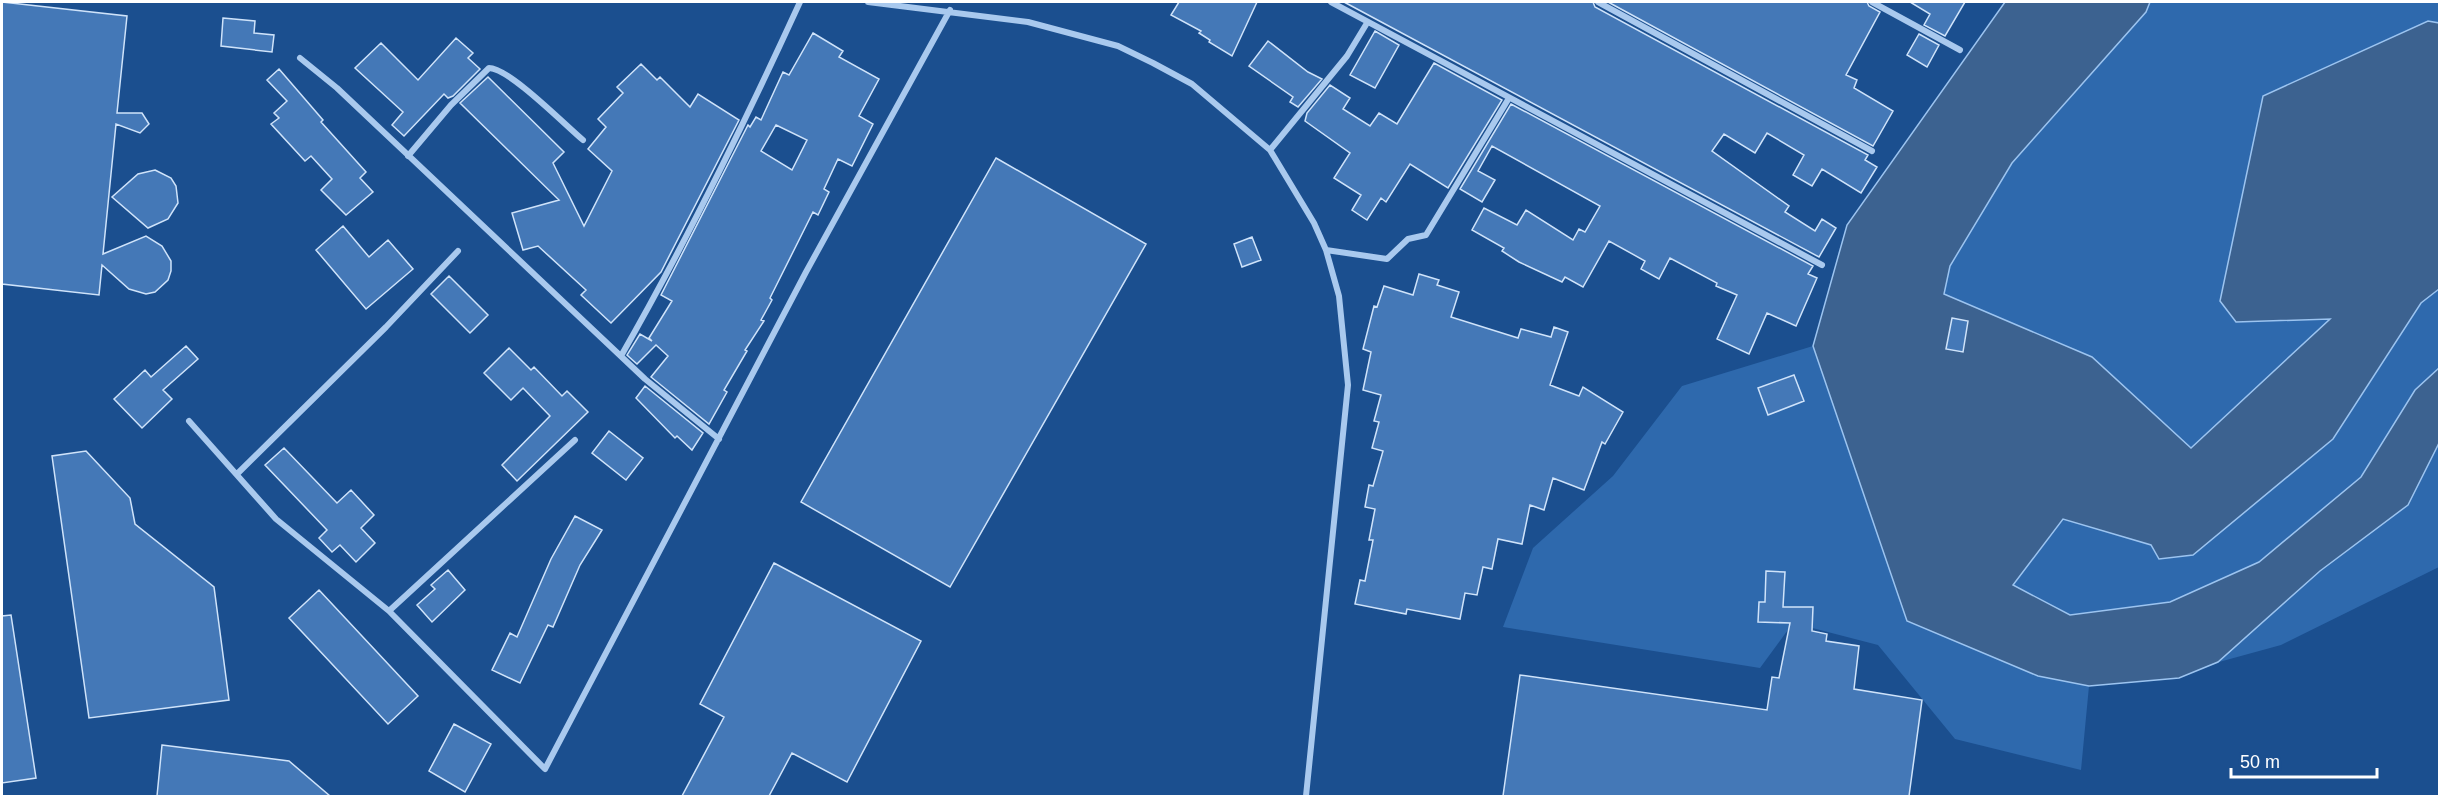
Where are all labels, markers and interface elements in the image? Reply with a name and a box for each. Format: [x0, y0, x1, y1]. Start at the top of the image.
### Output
scale bar [2231, 741, 2376, 779]
text: 50 m [2240, 752, 2280, 772]

